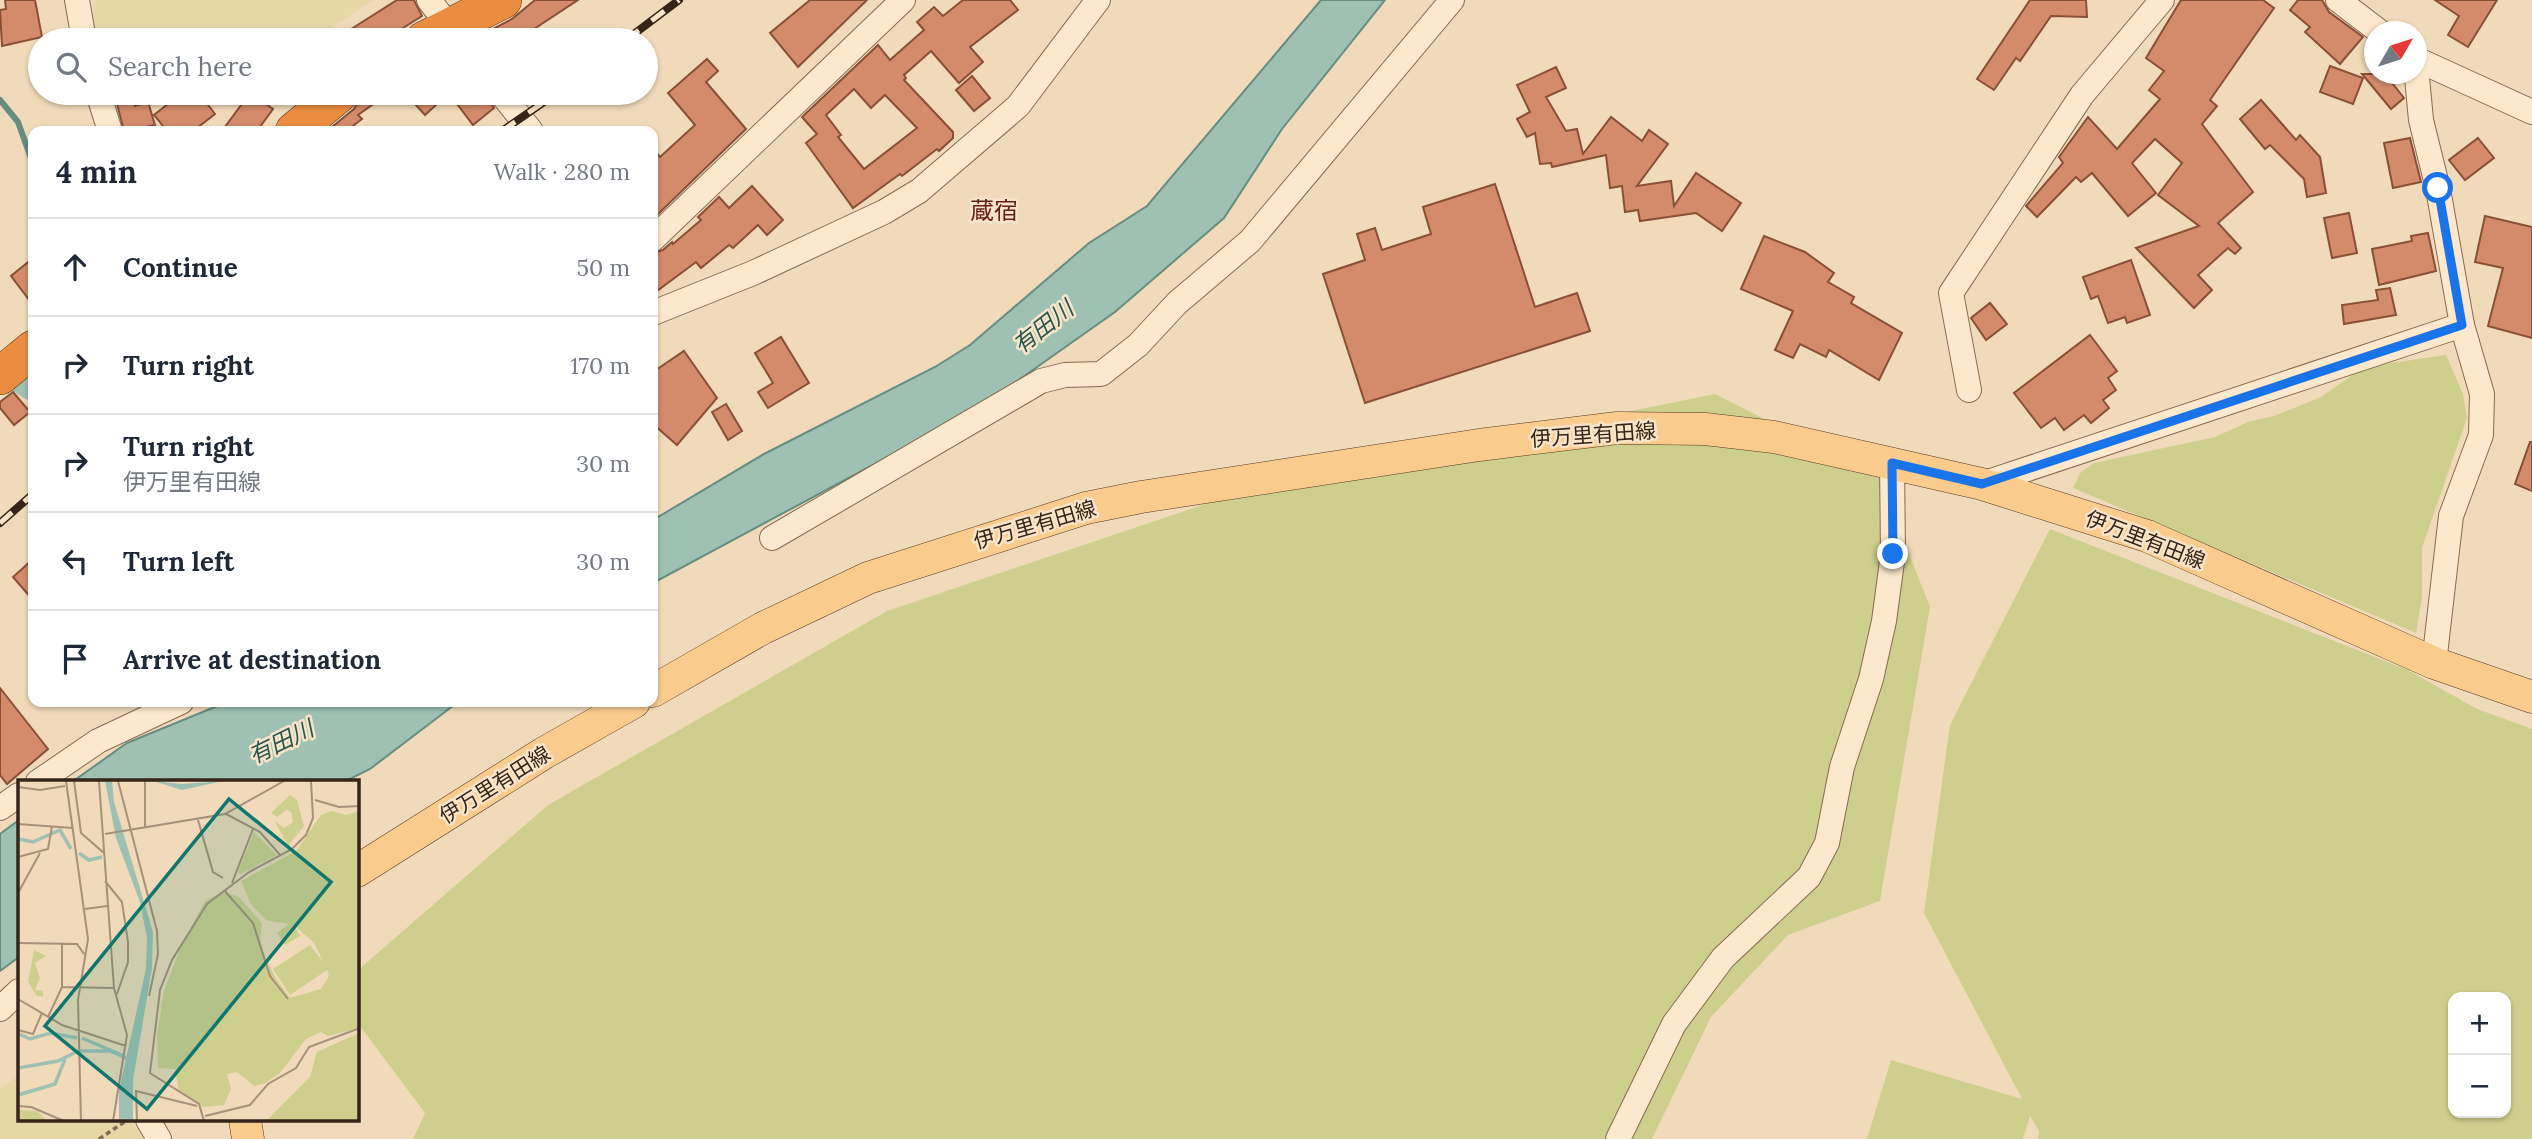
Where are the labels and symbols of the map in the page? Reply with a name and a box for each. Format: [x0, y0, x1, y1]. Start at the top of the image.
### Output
north arrow [2364, 21, 2427, 84]
route start [2422, 172, 2453, 203]
district label: 蔵宿 [970, 195, 1018, 226]
water label: 有田川 [1007, 292, 1081, 359]
street label: 伊万里有田線 [1529, 417, 1657, 452]
street label: 伊万里有田線 [971, 494, 1099, 555]
street label: 伊万里有田線 [2082, 504, 2209, 575]
route end [1877, 538, 1908, 569]
water label: 有田川 [243, 712, 321, 770]
street label: 伊万里有田線 [434, 740, 555, 829]
inset map [18, 780, 359, 1122]

